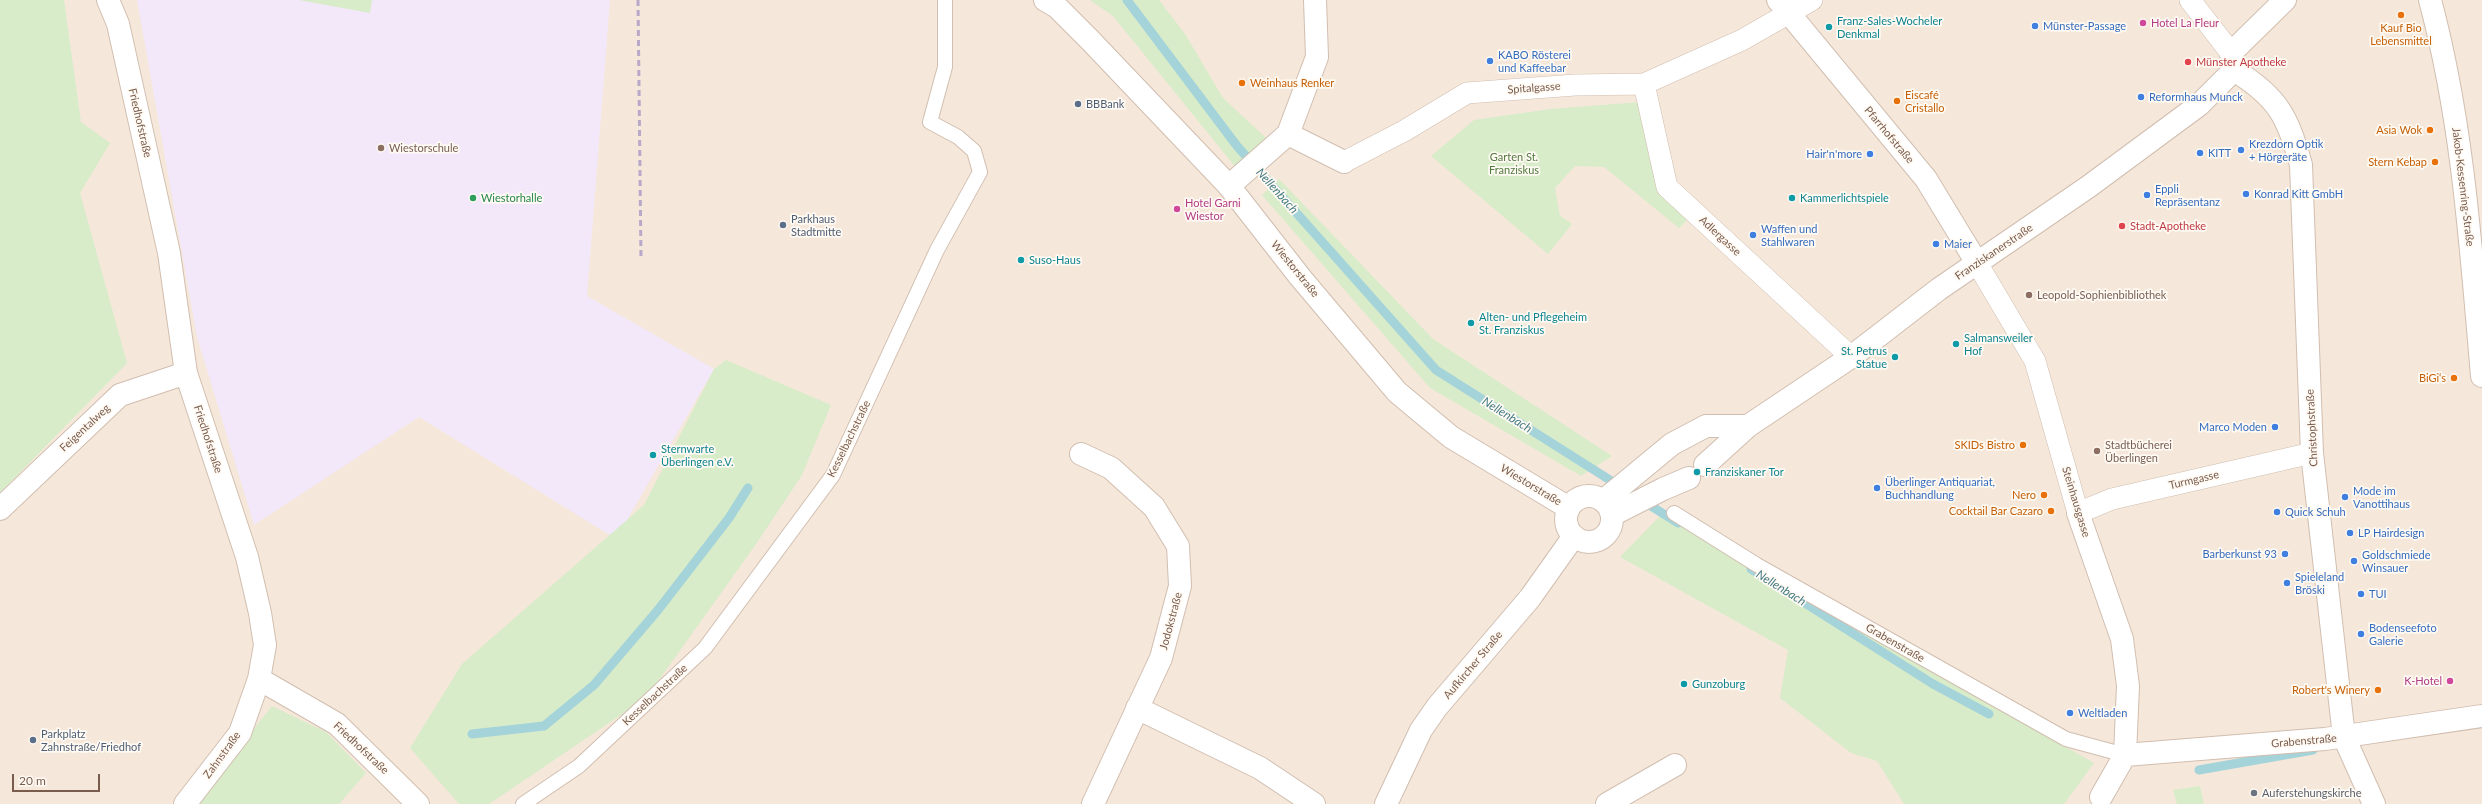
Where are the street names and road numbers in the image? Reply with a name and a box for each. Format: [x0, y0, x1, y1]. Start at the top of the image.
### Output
street label: Spitalgasse [1507, 80, 1561, 96]
street label: Friedhofstraße [126, 87, 154, 159]
street label: Pfarrhofstraße [1861, 104, 1917, 166]
street label: Jakob-Kessenring-Straße [2449, 127, 2477, 247]
street label: Adlergasse [1696, 213, 1744, 259]
street label: Franziskanerstraße [1953, 221, 2035, 283]
street label: Wiestorstraße [1268, 238, 1322, 300]
street label: Christophstraße [2303, 389, 2321, 467]
street label: Kesselbachstraße [825, 398, 873, 480]
street label: Feigentalweg [57, 401, 113, 455]
street label: Friedhofstraße [191, 403, 225, 475]
street label: Wiestorstraße [1498, 462, 1564, 508]
street label: Steinhausgasse [2059, 465, 2093, 539]
street label: Turmgasse [2168, 468, 2220, 492]
street label: Jodokstraße [1157, 591, 1185, 651]
street label: Grabenstraße [1863, 621, 1927, 665]
street label: Aufkircher Straße [1441, 628, 1505, 702]
street label: Kesselbachstraße [620, 662, 690, 728]
street label: Friedhofstraße [331, 719, 391, 777]
street label: Zahnstraße [201, 729, 243, 781]
street label: Grabenstraße [2271, 732, 2337, 750]

